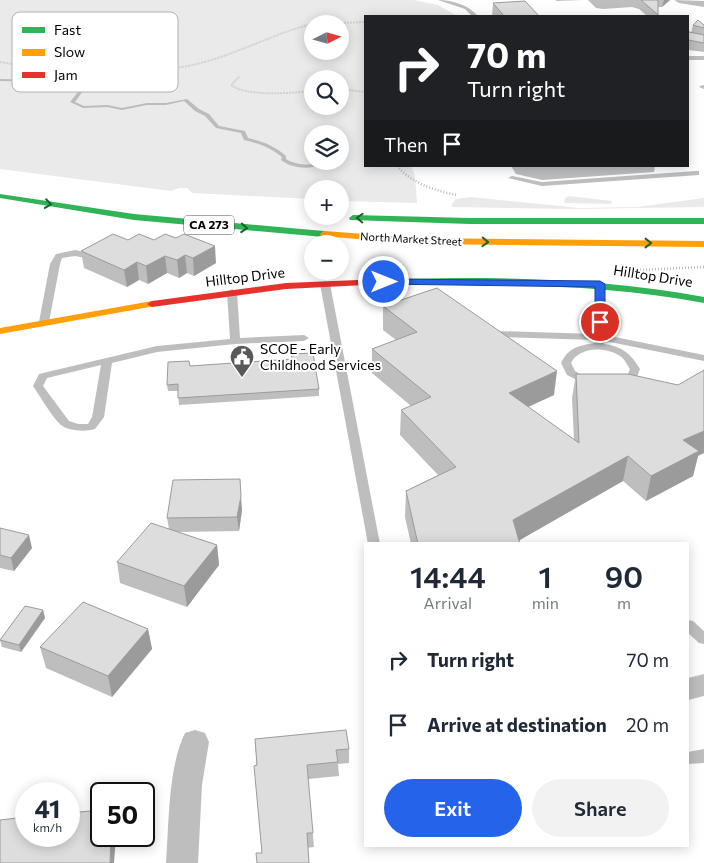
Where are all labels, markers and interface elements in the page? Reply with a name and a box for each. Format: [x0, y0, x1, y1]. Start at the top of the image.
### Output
legend [12, 12, 178, 92]
north arrow [304, 15, 349, 60]
map controls [304, 15, 349, 280]
text: Fast [54, 21, 81, 38]
text: 70 m [467, 32, 547, 75]
icon: right [384, 35, 449, 100]
text: Slow [54, 43, 85, 60]
text: Jam [54, 66, 78, 83]
button: search [304, 70, 349, 115]
text: Turn right [467, 75, 565, 102]
button: layers [304, 125, 349, 170]
icon: arrive [438, 130, 466, 158]
text: Then [384, 133, 428, 156]
button: + [304, 180, 349, 225]
one-way arrow [44, 199, 52, 209]
one-way arrow [356, 213, 364, 223]
road number: CA 273 [184, 216, 234, 234]
one-way arrow [240, 223, 248, 234]
street label: North Market Street [360, 229, 463, 248]
button: − [304, 235, 349, 280]
one-way arrow [482, 237, 490, 248]
one-way arrow [644, 238, 652, 249]
position arrow [357, 255, 409, 307]
street label: Hilltop Drive [612, 261, 694, 290]
street label: Hilltop Drive [204, 263, 286, 290]
pin [579, 301, 621, 343]
icon: arrive [586, 308, 614, 336]
place label: SCOE - Early Childhood Services [260, 340, 381, 373]
public building icon: SCOE - Early Childhood Services [229, 344, 255, 378]
text: 14:44 [410, 557, 486, 594]
text: 1 [539, 557, 552, 594]
text: 90 [605, 557, 643, 594]
text: Arrival [424, 593, 472, 612]
text: min [532, 593, 559, 612]
text: m [617, 593, 631, 612]
icon: right [384, 646, 412, 674]
text: Turn right [427, 648, 514, 671]
text: 70 m [626, 648, 669, 671]
icon: arrive [384, 711, 412, 739]
text: Arrive at destination [427, 713, 607, 736]
text: 20 m [626, 713, 669, 736]
button: Exit [384, 779, 522, 837]
button: Share [532, 779, 669, 837]
speed limit sign: 50 [90, 782, 155, 847]
text: 41 [35, 793, 60, 823]
text: km/h [33, 820, 62, 834]

